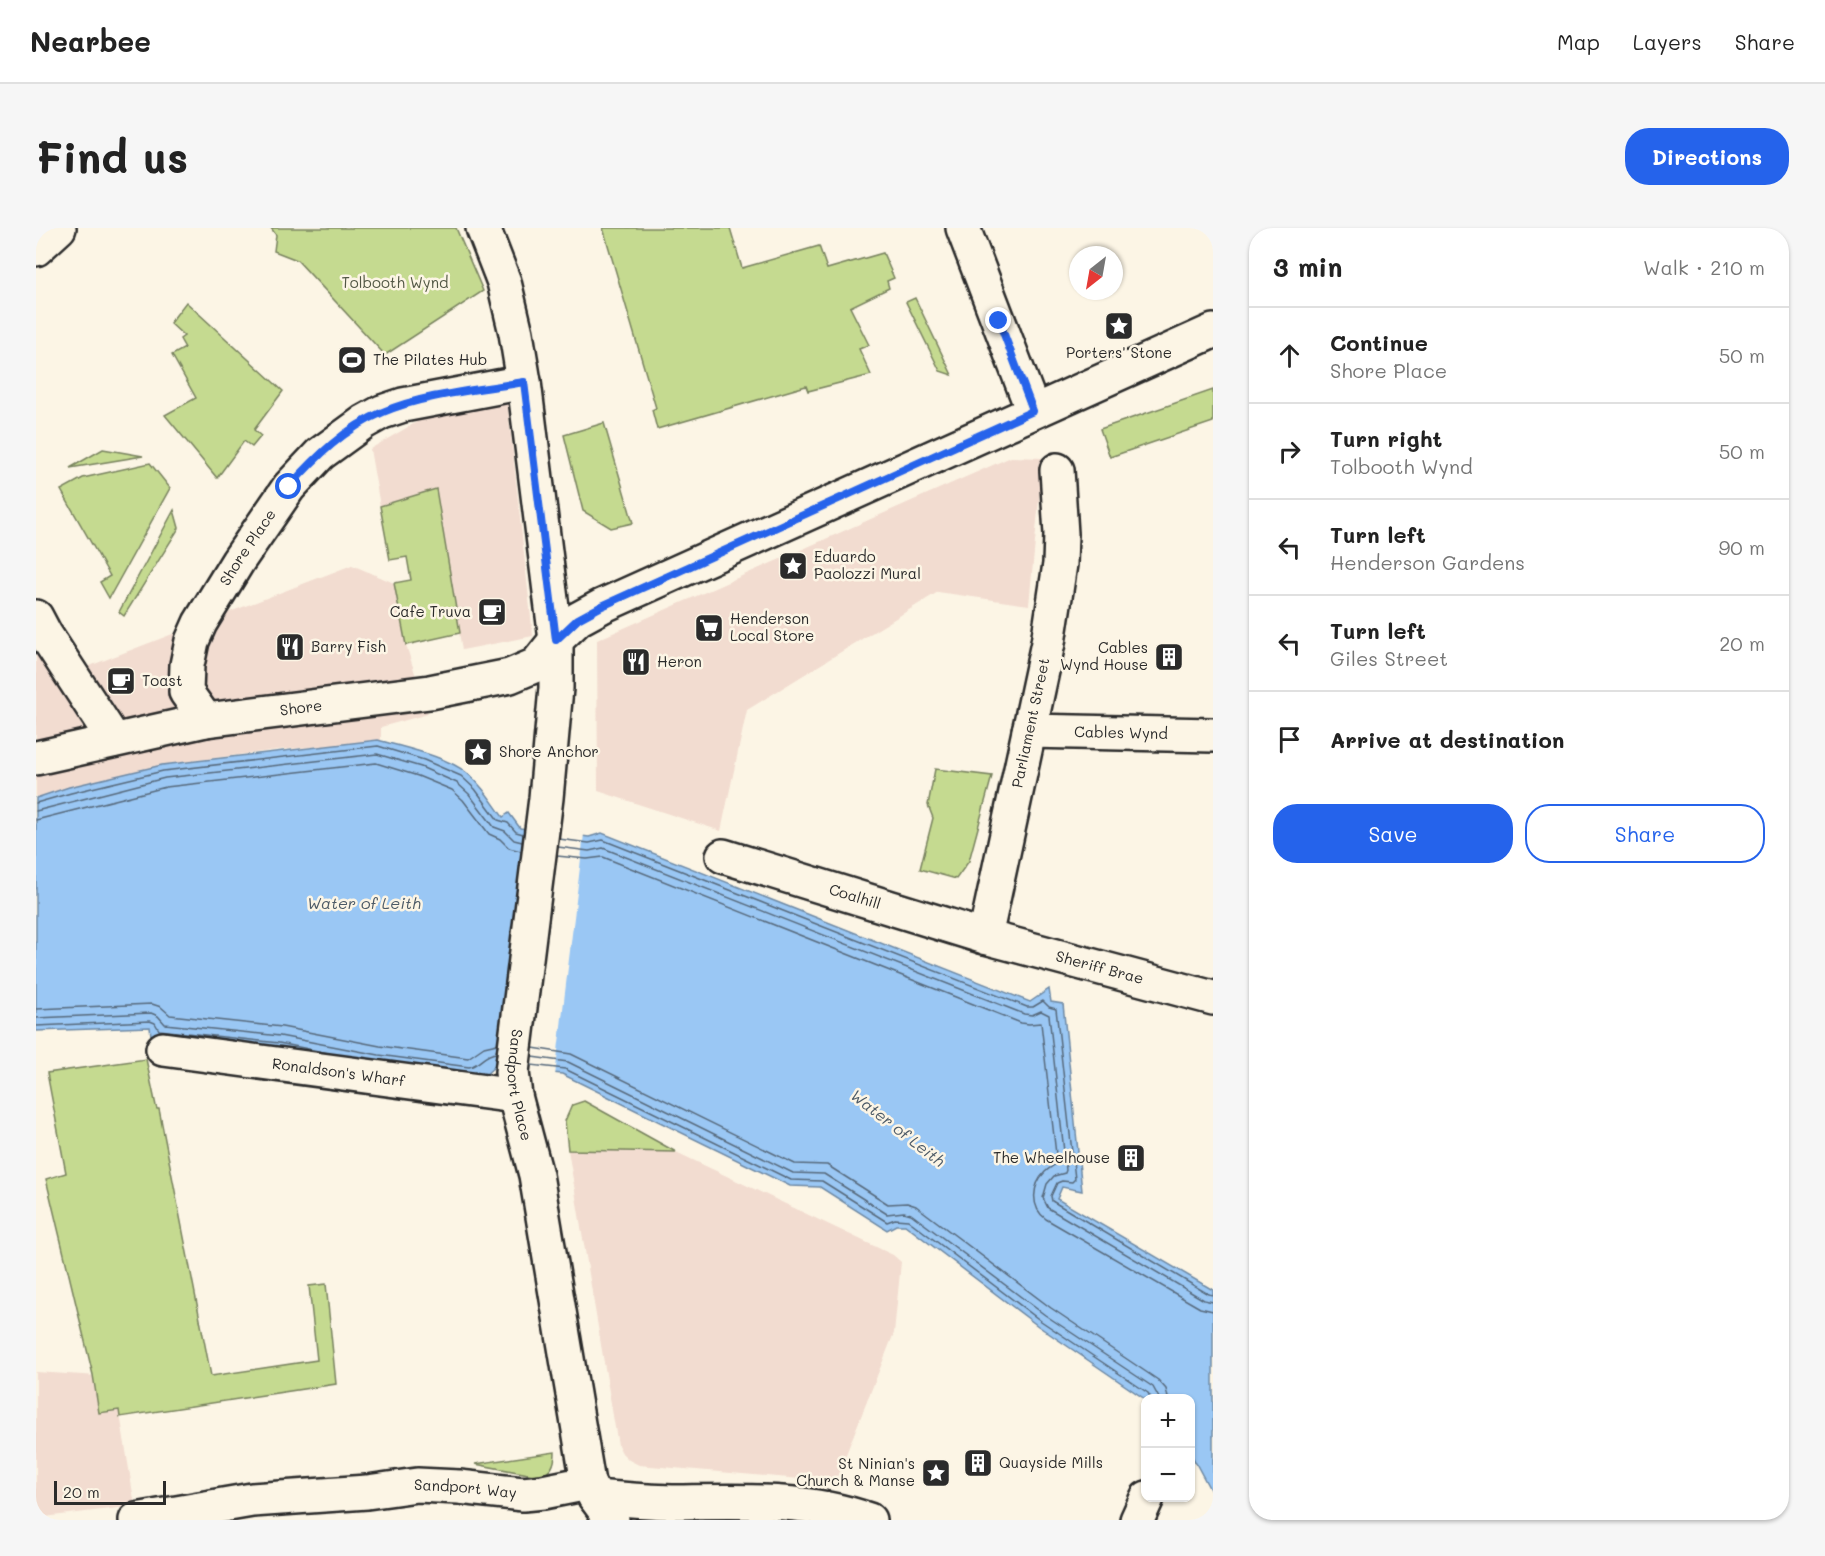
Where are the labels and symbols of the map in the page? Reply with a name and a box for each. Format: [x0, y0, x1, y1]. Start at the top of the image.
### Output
north arrow [1069, 246, 1123, 300]
park label: Tolbooth Wynd [341, 272, 449, 292]
route end [985, 307, 1011, 333]
place icon: Porters' Stone [1103, 310, 1135, 342]
place label: Porters' Stone [1066, 342, 1172, 362]
sports icon: The Pilates Hub [336, 344, 368, 376]
place label: The Pilates Hub [373, 349, 487, 369]
route start [275, 473, 301, 499]
street label: Shore Place [214, 505, 280, 589]
place label: Eduardo Paolozzi Mural [814, 546, 921, 583]
place icon: Eduardo Paolozzi Mural [777, 550, 809, 582]
cafe icon: Cafe Truva [476, 596, 508, 628]
place label: Cafe Truva [390, 601, 471, 621]
place label: Henderson Local Store [730, 608, 814, 645]
supermarket icon: Henderson Local Store [693, 612, 725, 644]
restaurant icon: Barry Fish [274, 631, 306, 663]
place label: Barry Fish [311, 636, 386, 656]
place label: Cables Wynd House [1060, 637, 1148, 674]
building icon: Cables Wynd House [1153, 641, 1185, 673]
restaurant icon: Heron [620, 646, 652, 678]
place label: Heron [657, 651, 702, 671]
street label: Parliament Street [1006, 656, 1054, 790]
cafe icon: Toast [105, 665, 137, 697]
place label: Toast [142, 670, 183, 690]
street label: Shore [279, 695, 323, 720]
street label: Cables Wynd [1074, 721, 1168, 743]
place icon: Shore Anchor [462, 736, 494, 768]
place label: Shore Anchor [499, 741, 599, 761]
street label: Coalhill [827, 878, 884, 913]
water label: Water of Leith [307, 892, 421, 913]
street label: Sheriff Brae [1054, 945, 1146, 988]
street label: Sandport Place [503, 1028, 537, 1143]
street label: Ronaldson's Wharf [271, 1053, 407, 1090]
water label: Water of Leith [847, 1084, 950, 1171]
building icon: The Wheelhouse [1115, 1142, 1147, 1174]
place label: The Wheelhouse [993, 1147, 1110, 1167]
building icon: Quayside Mills [962, 1447, 994, 1479]
place label: Quayside Mills [999, 1452, 1103, 1472]
place label: St Ninian's Church & Manse [796, 1453, 915, 1490]
place icon: St Ninian's Church & Manse [920, 1457, 952, 1489]
street label: Sandport Way [414, 1474, 518, 1502]
scale bar [54, 1478, 166, 1506]

